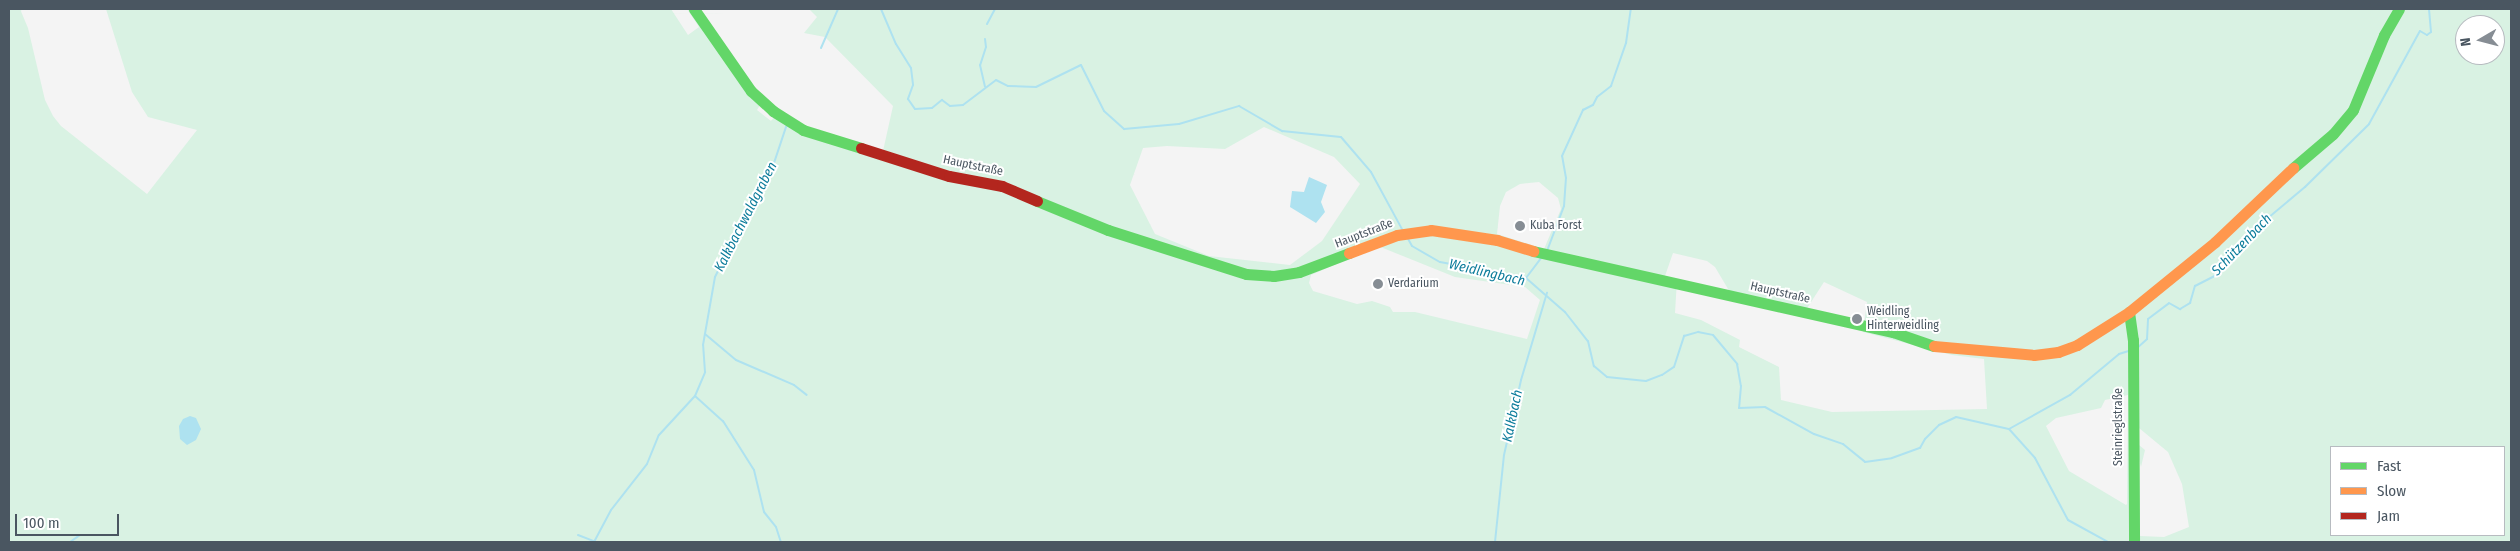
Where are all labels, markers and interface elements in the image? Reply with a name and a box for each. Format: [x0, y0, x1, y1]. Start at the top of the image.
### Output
north arrow [2455, 15, 2505, 65]
text: N [2457, 37, 2475, 47]
street label: Hauptstraße [942, 153, 1004, 179]
water label: Kalkbachwaldgraben [711, 159, 781, 275]
water label: Schützenbach [2208, 211, 2276, 279]
street label: Hauptstraße [1333, 216, 1395, 252]
place label: Kuba Forst [1530, 219, 1582, 233]
marker: Kuba Forst [1514, 220, 1526, 232]
water label: Weidlingbach [1447, 256, 1527, 290]
place label: Verdarium [1388, 277, 1439, 291]
marker: Verdarium [1372, 278, 1384, 290]
street label: Hauptstraße [1749, 279, 1811, 307]
place label: Weidling Hinterweidling [1867, 305, 1939, 333]
marker: Weidling Hinterweidling [1851, 313, 1863, 325]
water label: Kalkbach [1499, 388, 1527, 444]
street label: Steinrieglstraße [2112, 388, 2126, 466]
legend [2330, 446, 2505, 536]
text: Fast [2377, 457, 2401, 475]
text: Slow [2377, 482, 2406, 500]
scale bar [18, 504, 121, 536]
text: Jam [2377, 507, 2400, 525]
text: 100 m [23, 514, 60, 532]

